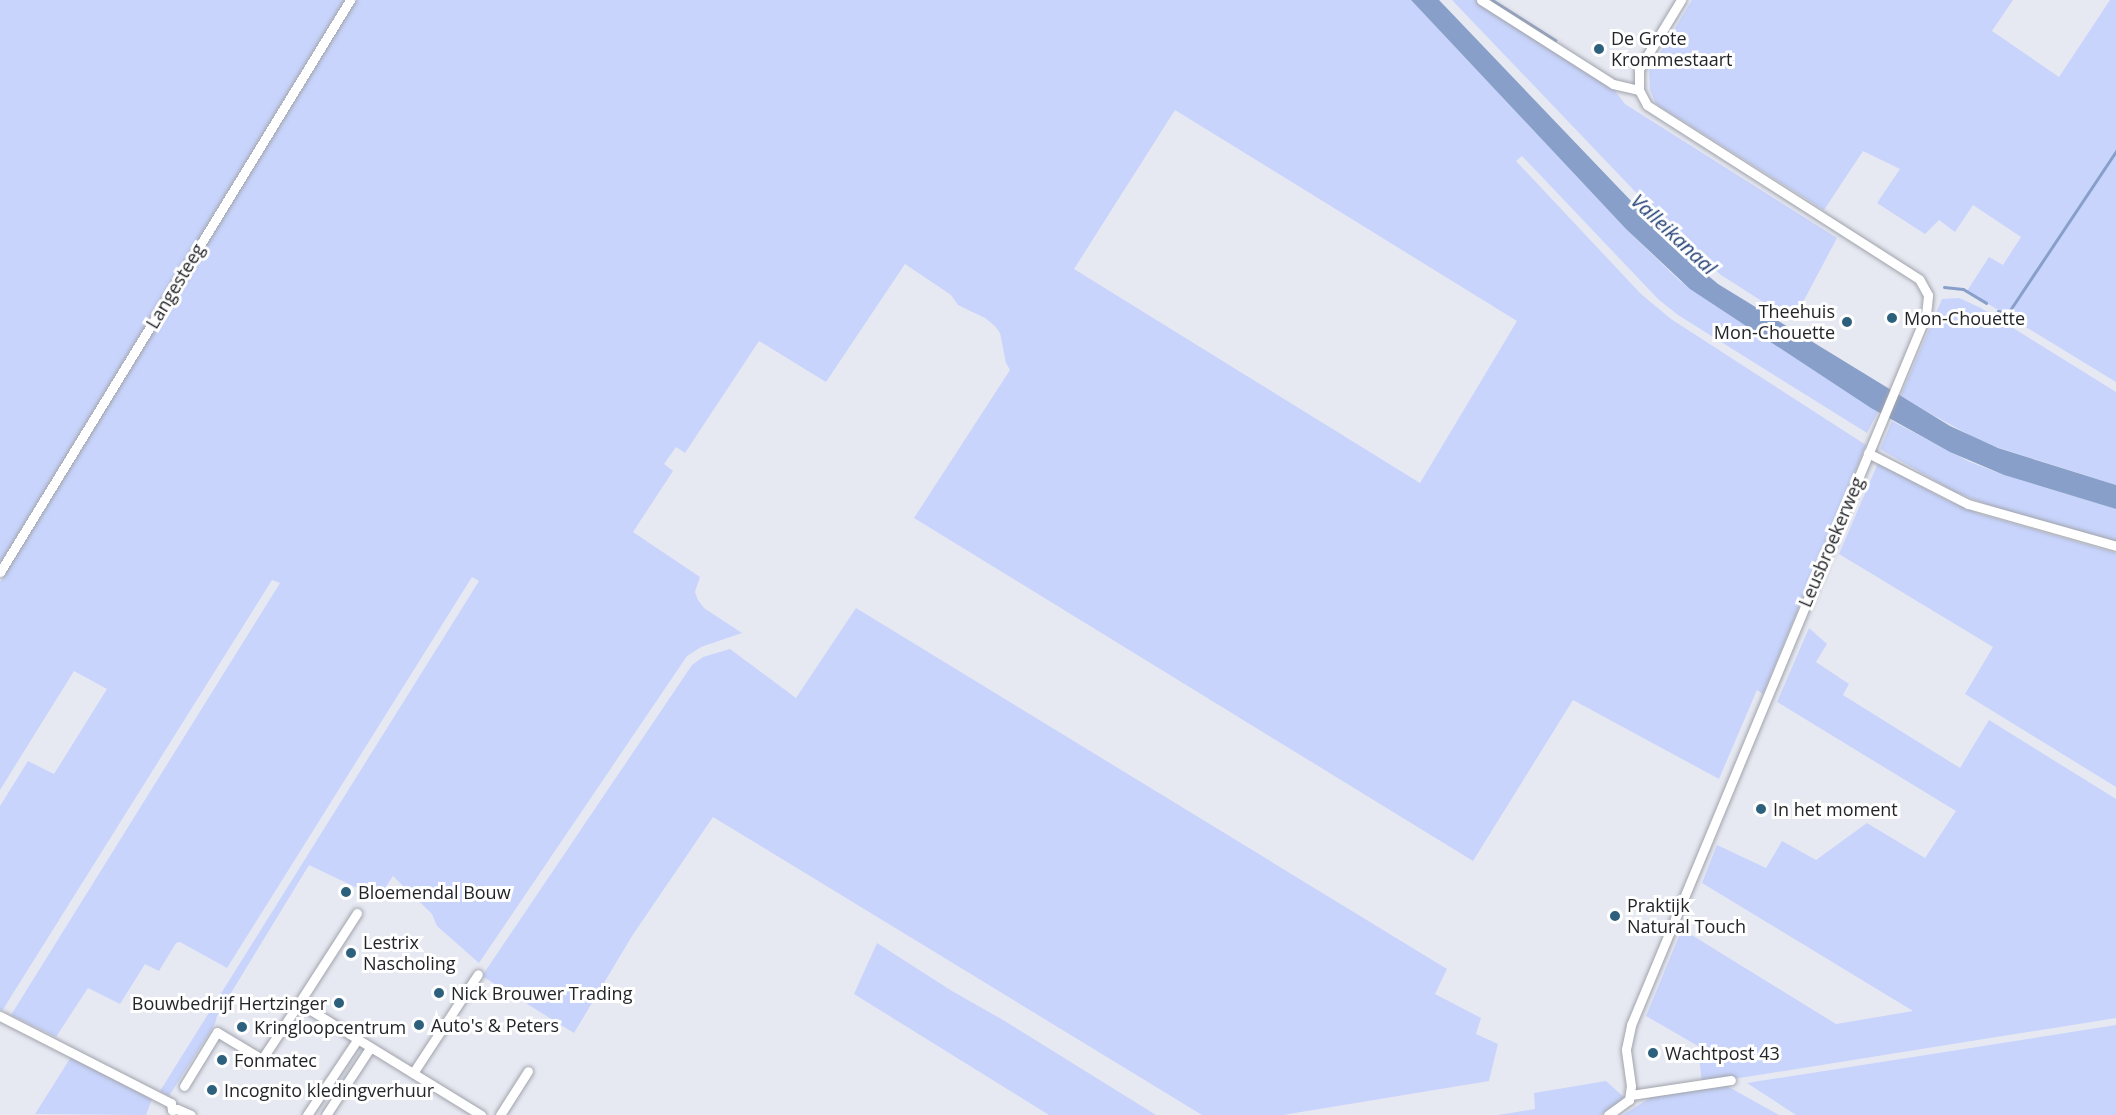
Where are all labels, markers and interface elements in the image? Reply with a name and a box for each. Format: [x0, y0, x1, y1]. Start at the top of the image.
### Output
place label: De Grote Krommestaart [1611, 28, 1732, 70]
marker: De Grote Krommestaart [1592, 42, 1606, 56]
water label: Valleikanaal [1626, 189, 1722, 279]
street label: Langesteeg [141, 240, 209, 332]
place label: Theehuis Mon-Chouette [1714, 301, 1835, 344]
place label: Mon-Chouette [1904, 307, 2025, 329]
marker: Mon-Chouette [1885, 311, 1899, 325]
marker: Theehuis Mon-Chouette [1840, 315, 1854, 329]
street label: Leusbroekerweg [1794, 474, 1868, 610]
place label: In het moment [1773, 798, 1898, 820]
marker: In het moment [1754, 802, 1768, 816]
place label: Bloemendal Bouw [358, 881, 511, 903]
marker: Bloemendal Bouw [339, 885, 353, 899]
place label: Praktijk Natural Touch [1627, 895, 1746, 938]
marker: Praktijk Natural Touch [1608, 909, 1622, 923]
place label: Lestrix Nascholing [363, 932, 456, 974]
marker: Lestrix Nascholing [344, 946, 358, 960]
place label: Nick Brouwer Trading [451, 982, 632, 1004]
marker: Nick Brouwer Trading [432, 986, 446, 1000]
place label: Bouwbedrijf Hertzinger [132, 992, 327, 1014]
marker: Bouwbedrijf Hertzinger [332, 996, 346, 1010]
place label: Auto's & Peters [431, 1014, 559, 1036]
place label: Kringloopcentrum [254, 1016, 406, 1038]
marker: Auto's & Peters [412, 1018, 426, 1032]
marker: Kringloopcentrum [235, 1020, 249, 1034]
place label: Wachtpost 43 [1665, 1042, 1780, 1064]
marker: Wachtpost 43 [1646, 1046, 1660, 1060]
place label: Fonmatec [234, 1049, 317, 1071]
marker: Fonmatec [215, 1053, 229, 1067]
place label: Incognito kledingverhuur [224, 1079, 434, 1101]
marker: Incognito kledingverhuur [205, 1083, 219, 1097]

